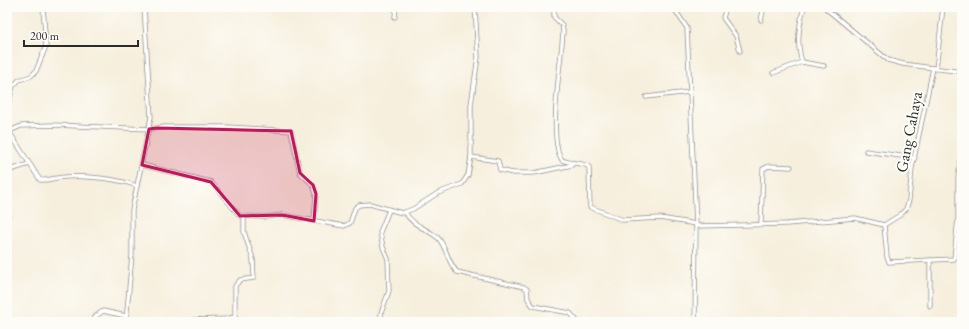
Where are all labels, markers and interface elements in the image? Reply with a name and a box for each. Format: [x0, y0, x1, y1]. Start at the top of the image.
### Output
scale bar [24, 22, 138, 48]
text: 200 m [30, 28, 60, 44]
street label: Gang Cahaya [891, 89, 927, 174]

